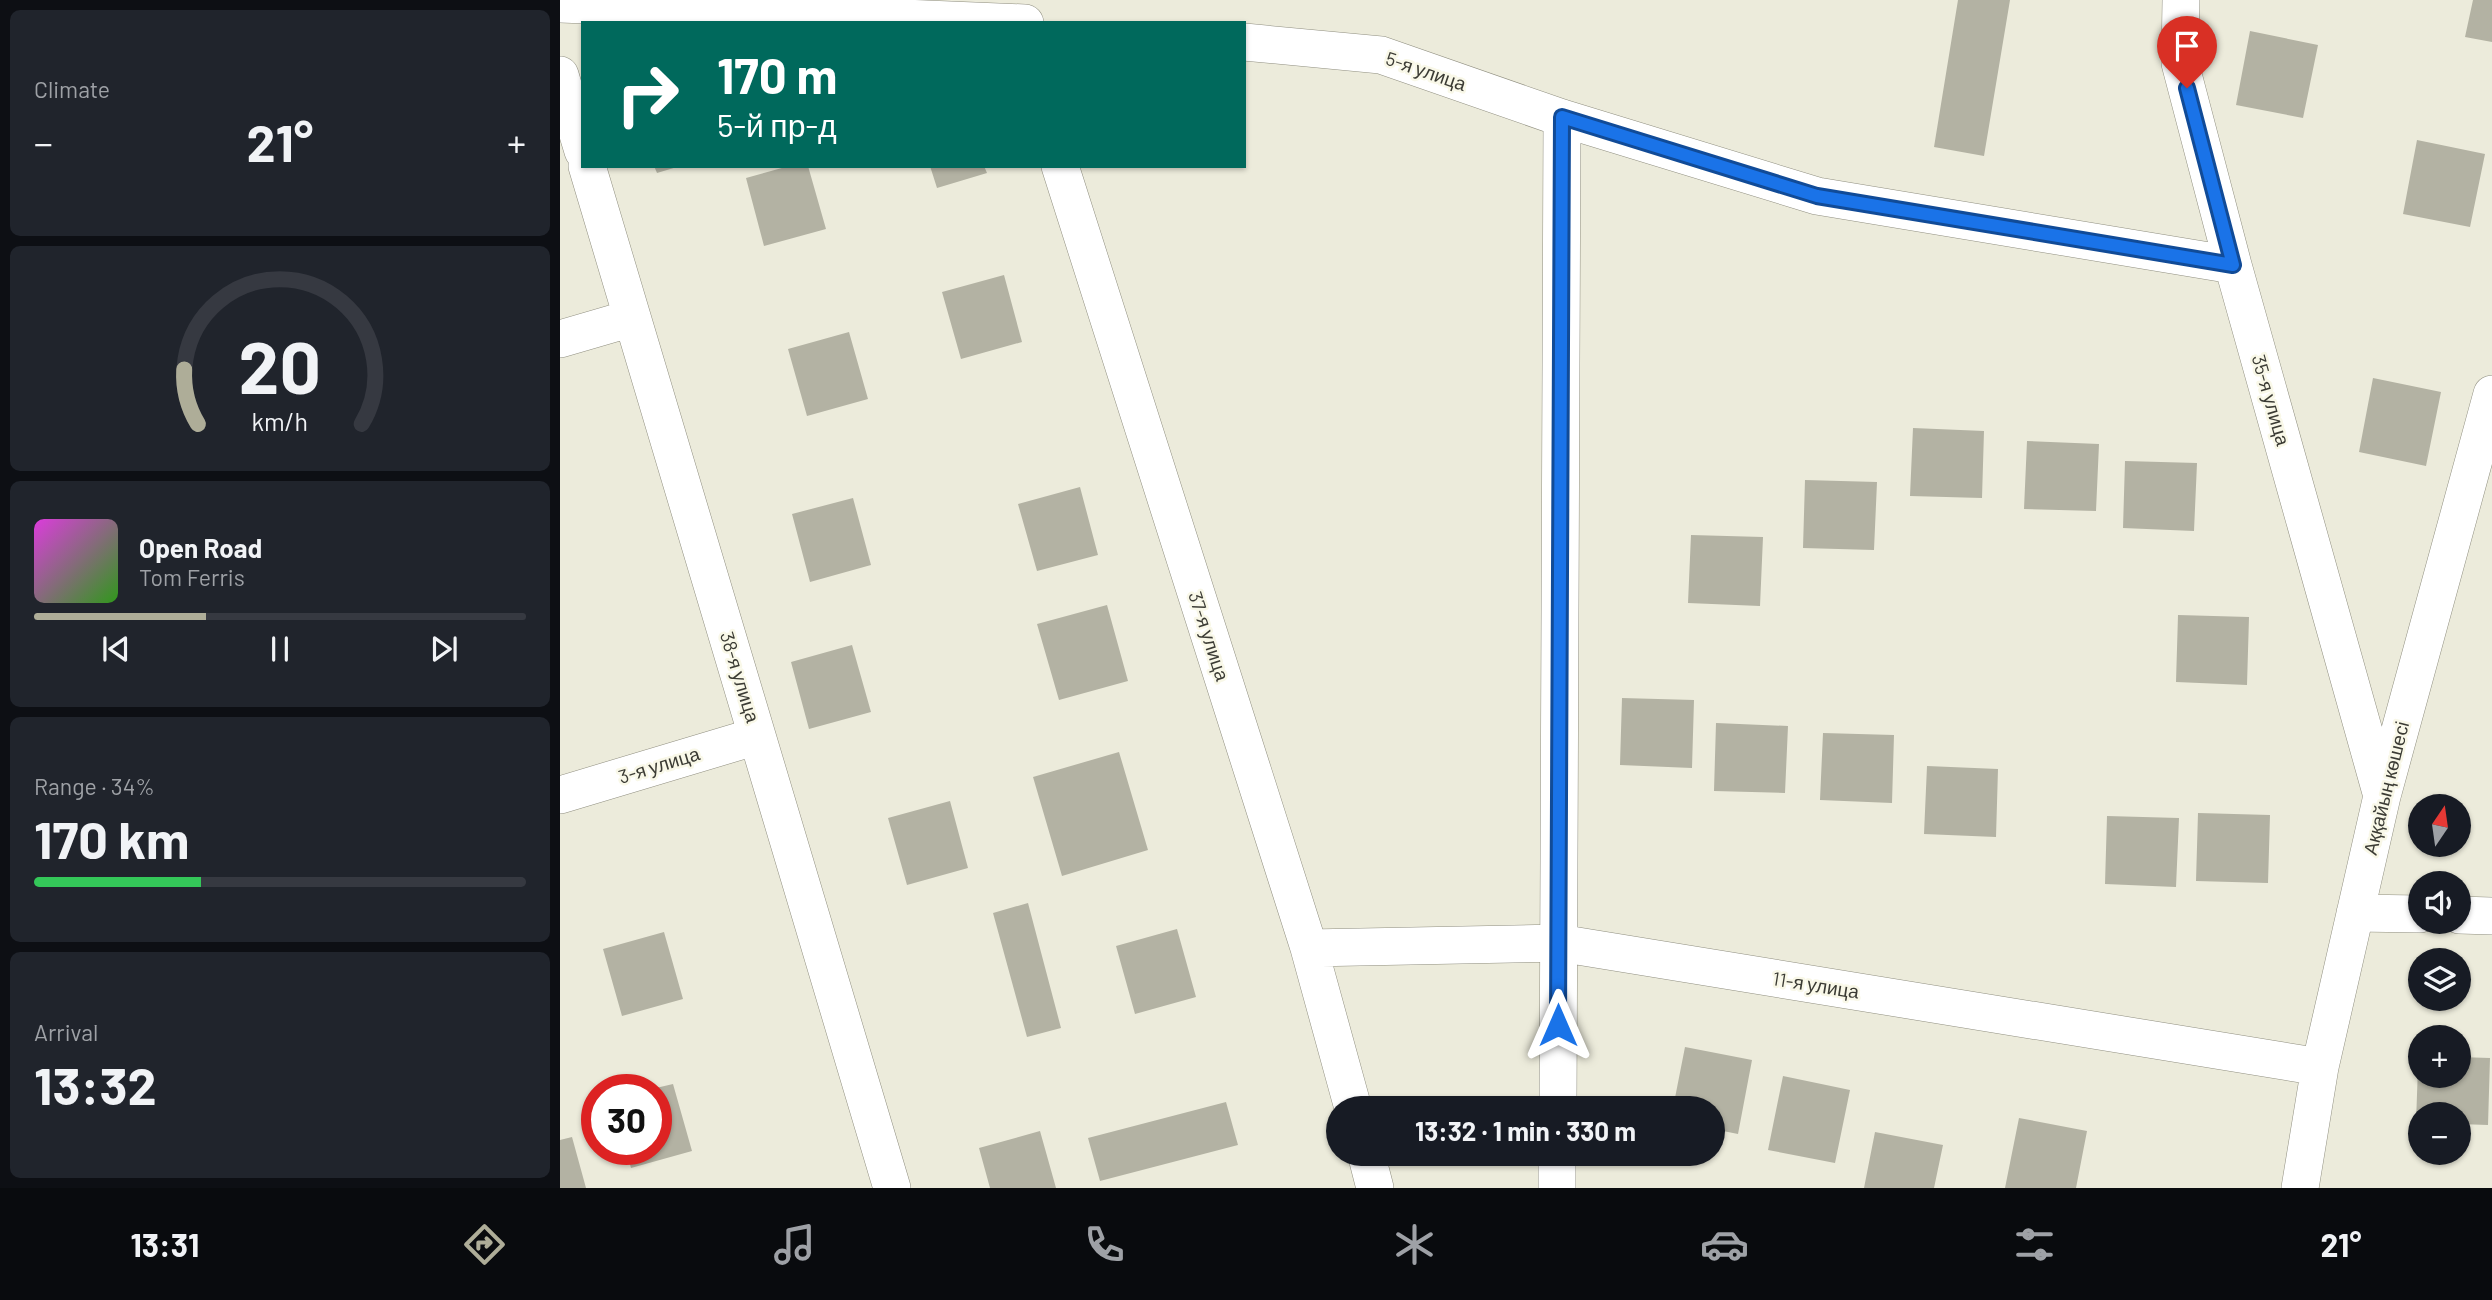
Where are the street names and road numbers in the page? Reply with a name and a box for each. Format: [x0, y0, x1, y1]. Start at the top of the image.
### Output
street label: 5-я улица [1383, 46, 1470, 95]
street label: 35-я улица [2248, 352, 2296, 448]
street label: 37-я улица [1184, 588, 1235, 684]
street label: 38-я улица [716, 629, 765, 725]
street label: Аққайың көшесі [2358, 719, 2413, 857]
street label: 3-я улица [616, 741, 703, 788]
street label: 11-я улица [1771, 966, 1861, 1003]

